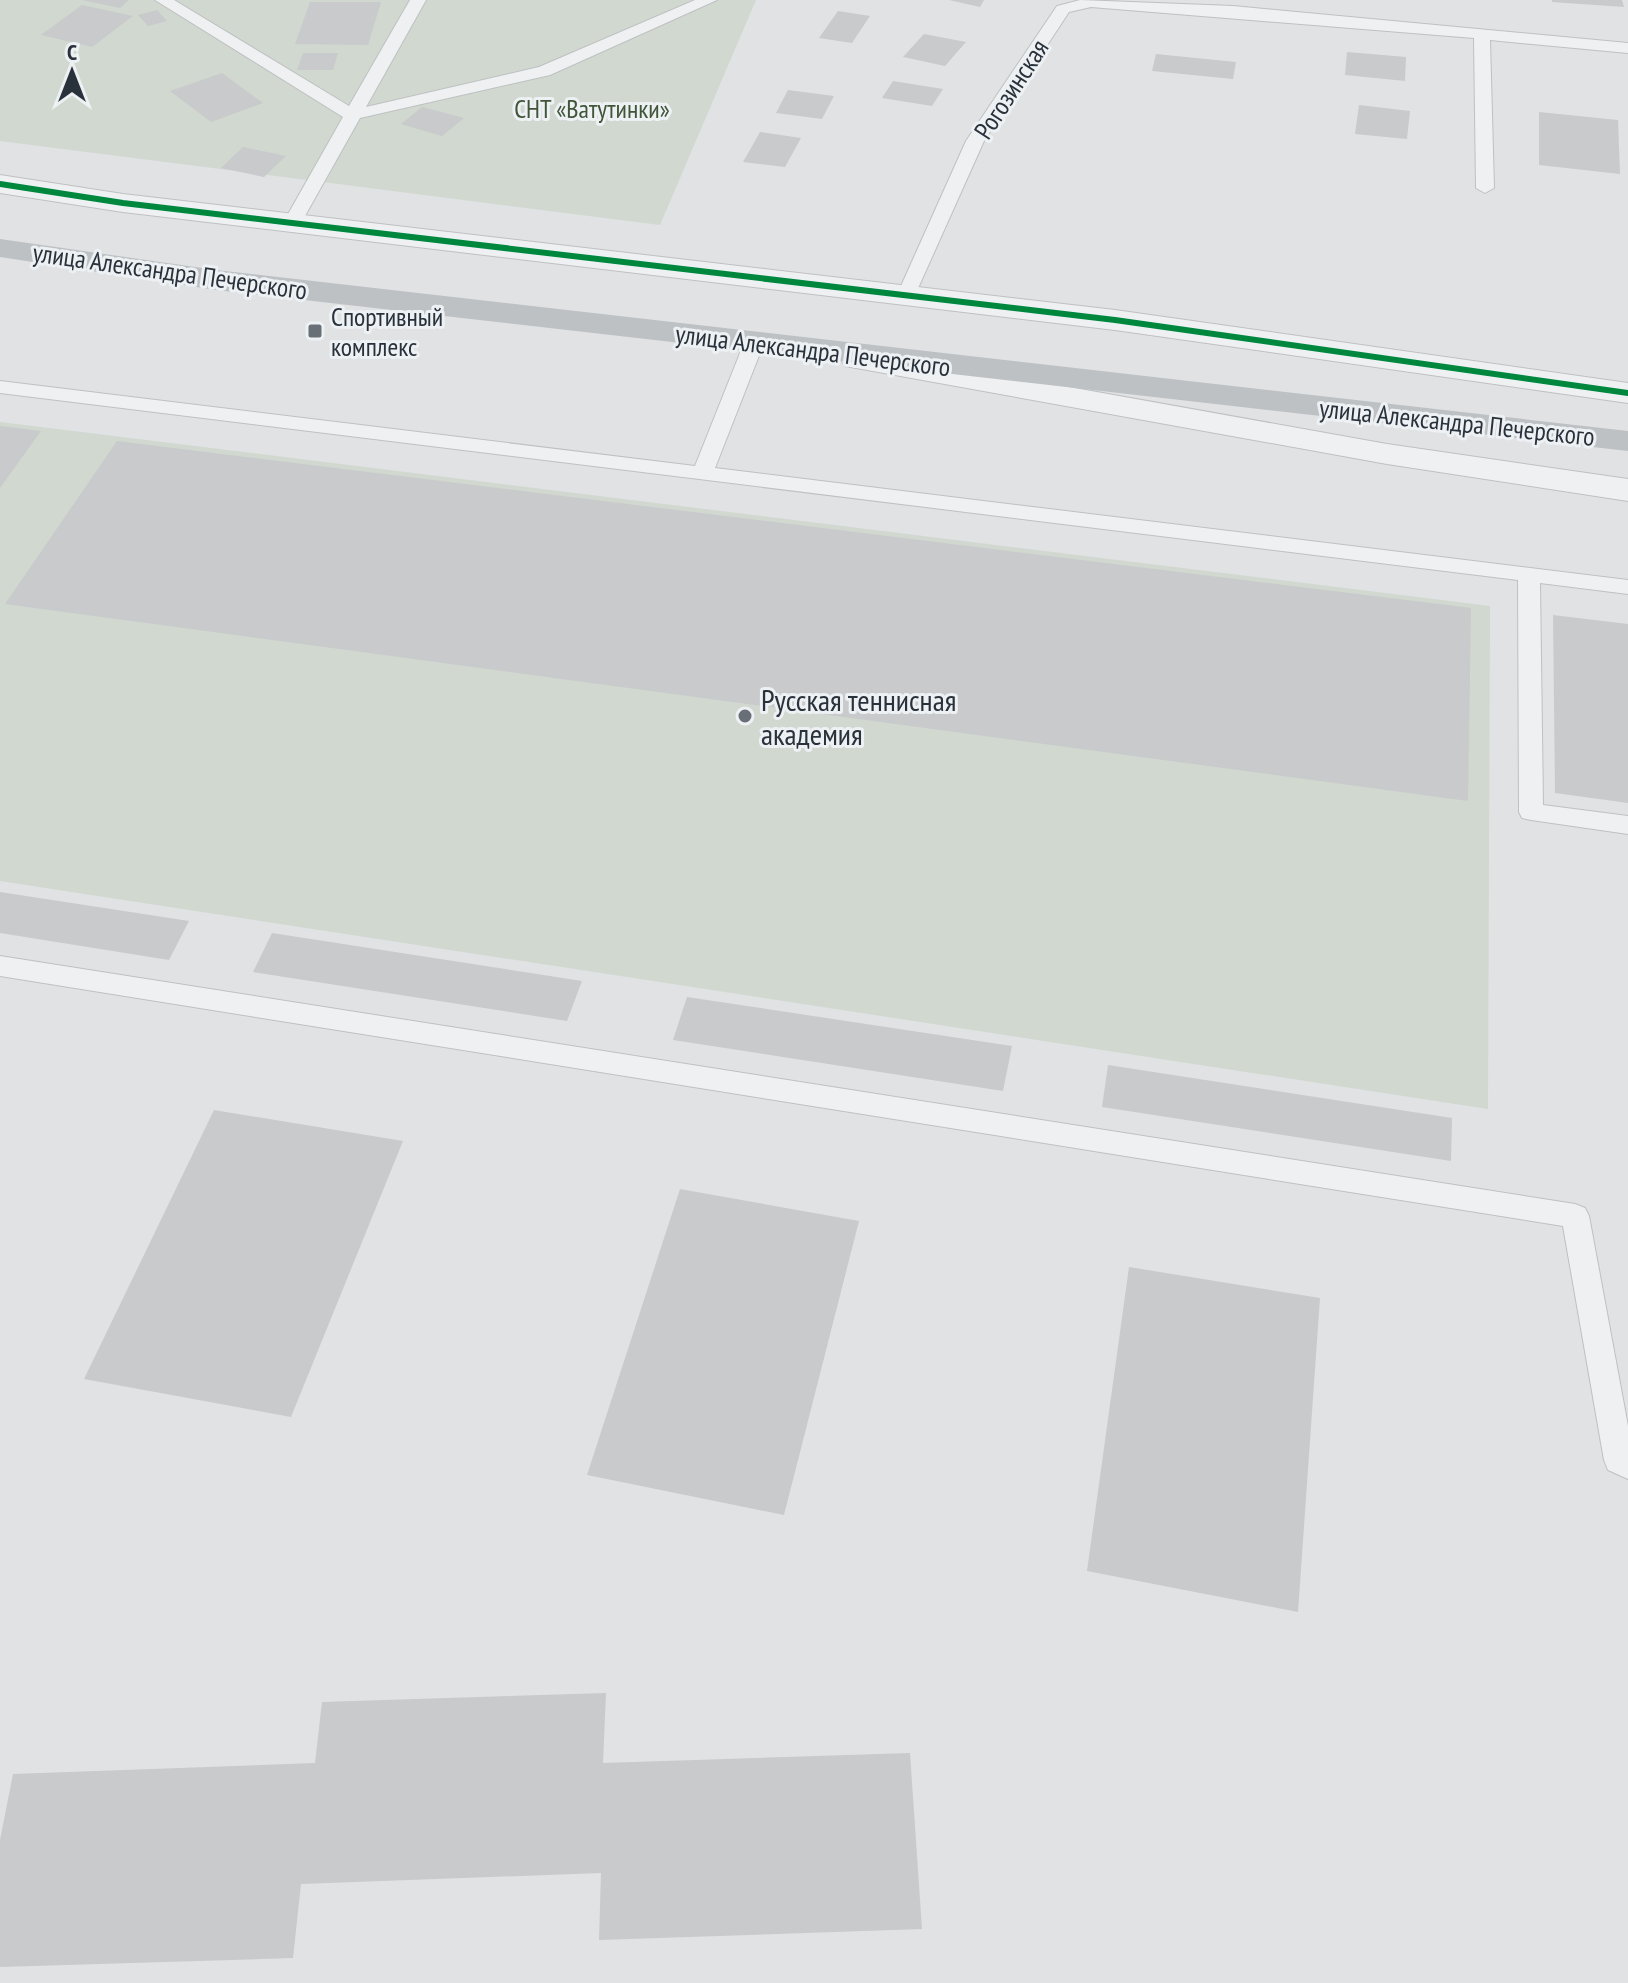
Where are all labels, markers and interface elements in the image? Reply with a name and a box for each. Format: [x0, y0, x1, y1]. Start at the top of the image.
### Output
north arrow [32, 32, 112, 112]
street label: Рогозинская [967, 33, 1055, 145]
text: С [67, 38, 77, 66]
park label: СНТ «Ватутинки» [514, 92, 670, 125]
street label: улица Александра Печерского [31, 235, 309, 307]
place label: Спортивный комплекс [331, 300, 443, 363]
street label: улица Александра Печерского [674, 317, 952, 383]
marker: Спортивный комплекс [306, 322, 324, 340]
street label: улица Александра Печерского [1318, 391, 1596, 453]
place label: Русская теннисная академия [761, 680, 956, 753]
marker: Русская теннисная академия [736, 707, 754, 725]

